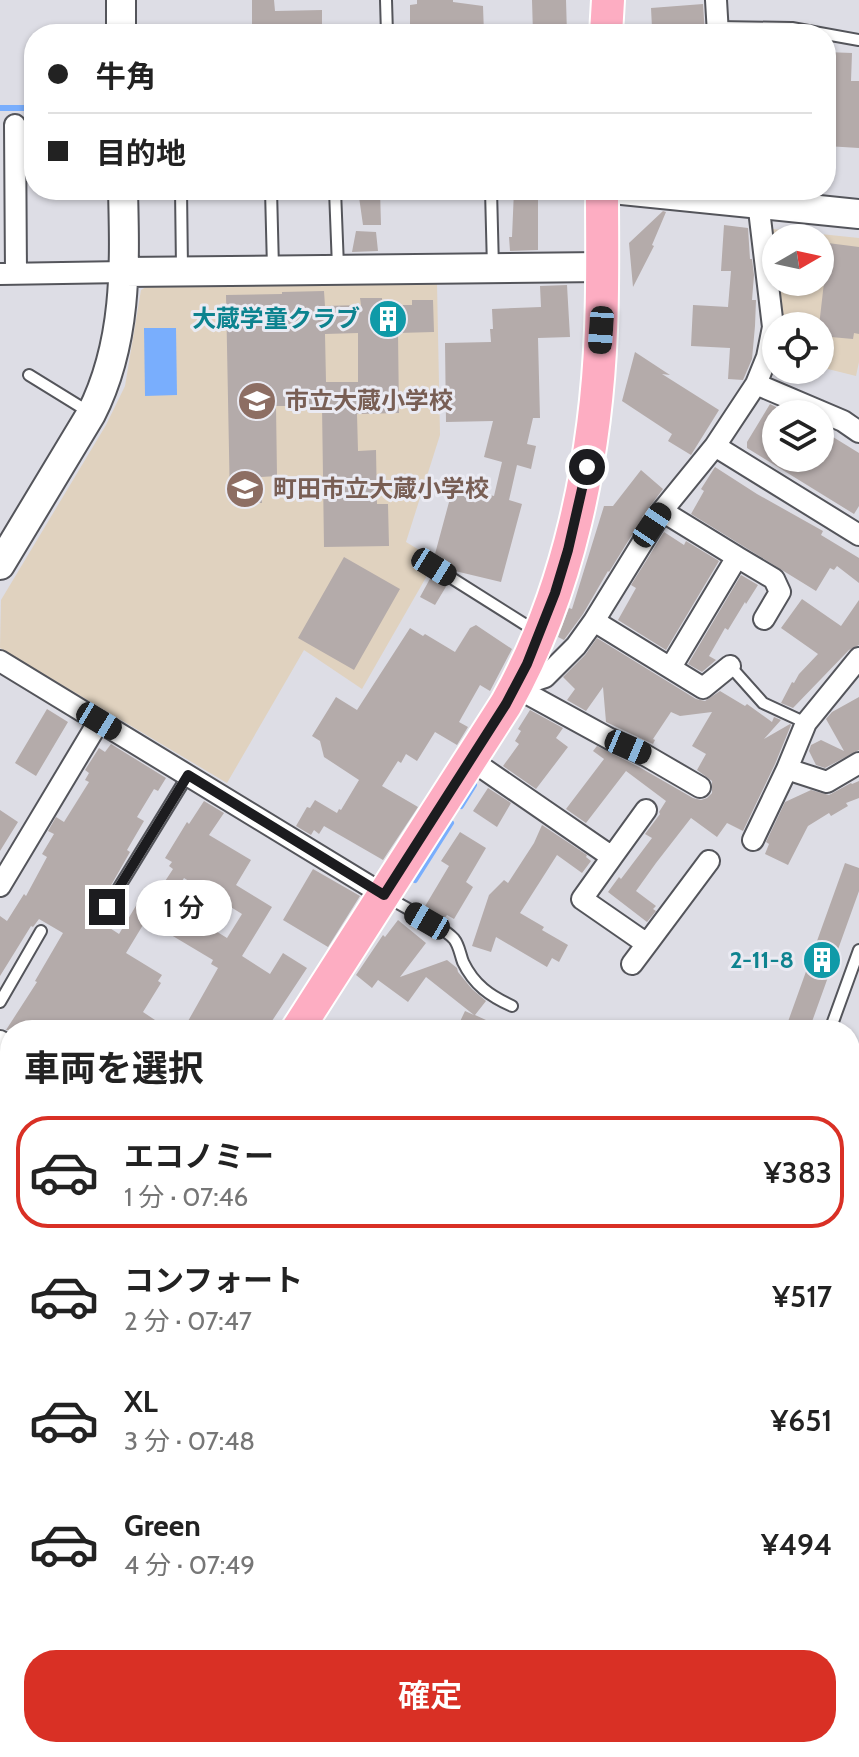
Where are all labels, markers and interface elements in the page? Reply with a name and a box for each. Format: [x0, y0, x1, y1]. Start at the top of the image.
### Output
text: 牛角 [96, 58, 156, 95]
text: 目的地 [96, 135, 186, 172]
north arrow [762, 224, 834, 296]
map controls [762, 224, 834, 472]
building icon: 大蔵学童クラブ [367, 298, 409, 340]
place label: 大蔵学童クラブ [192, 304, 360, 333]
car [587, 305, 615, 355]
button: locate [762, 312, 834, 384]
school or university icon: 市立大蔵小学校 [236, 380, 278, 422]
place label: 市立大蔵小学校 [285, 386, 453, 415]
button: layers [762, 400, 834, 472]
route start [569, 449, 605, 485]
school or university icon: 町田市立大蔵小学校 [224, 468, 266, 510]
place label: 町田市立大蔵小学校 [273, 474, 489, 503]
car [629, 498, 675, 552]
car [407, 544, 461, 590]
car [72, 698, 126, 744]
car [601, 727, 655, 767]
callout: 1 分 [135, 879, 231, 935]
route end [89, 889, 125, 925]
text: 1 分 [163, 892, 205, 924]
car [400, 899, 454, 943]
building icon: 2-11-8 [801, 939, 843, 981]
place label: 2-11-8 [730, 945, 794, 974]
text: 車両を選択 [24, 1046, 204, 1090]
icon: car [28, 1136, 100, 1208]
text: エコノミー [124, 1138, 274, 1175]
text: ¥383 [764, 1154, 832, 1191]
text: 1 分 · 07:46 [124, 1181, 248, 1213]
icon: car [28, 1260, 100, 1332]
text: コンフォート [124, 1262, 303, 1299]
text: ¥517 [772, 1278, 832, 1315]
text: 2 分 · 07:47 [124, 1305, 252, 1337]
text: XL [124, 1383, 158, 1420]
icon: car [28, 1384, 100, 1456]
text: ¥651 [771, 1402, 832, 1439]
text: 3 分 · 07:48 [124, 1425, 255, 1457]
text: Green [124, 1507, 201, 1544]
icon: car [28, 1508, 100, 1580]
text: ¥494 [761, 1526, 832, 1563]
text: 4 分 · 07:49 [124, 1549, 255, 1581]
button: 確定 [24, 1650, 836, 1742]

